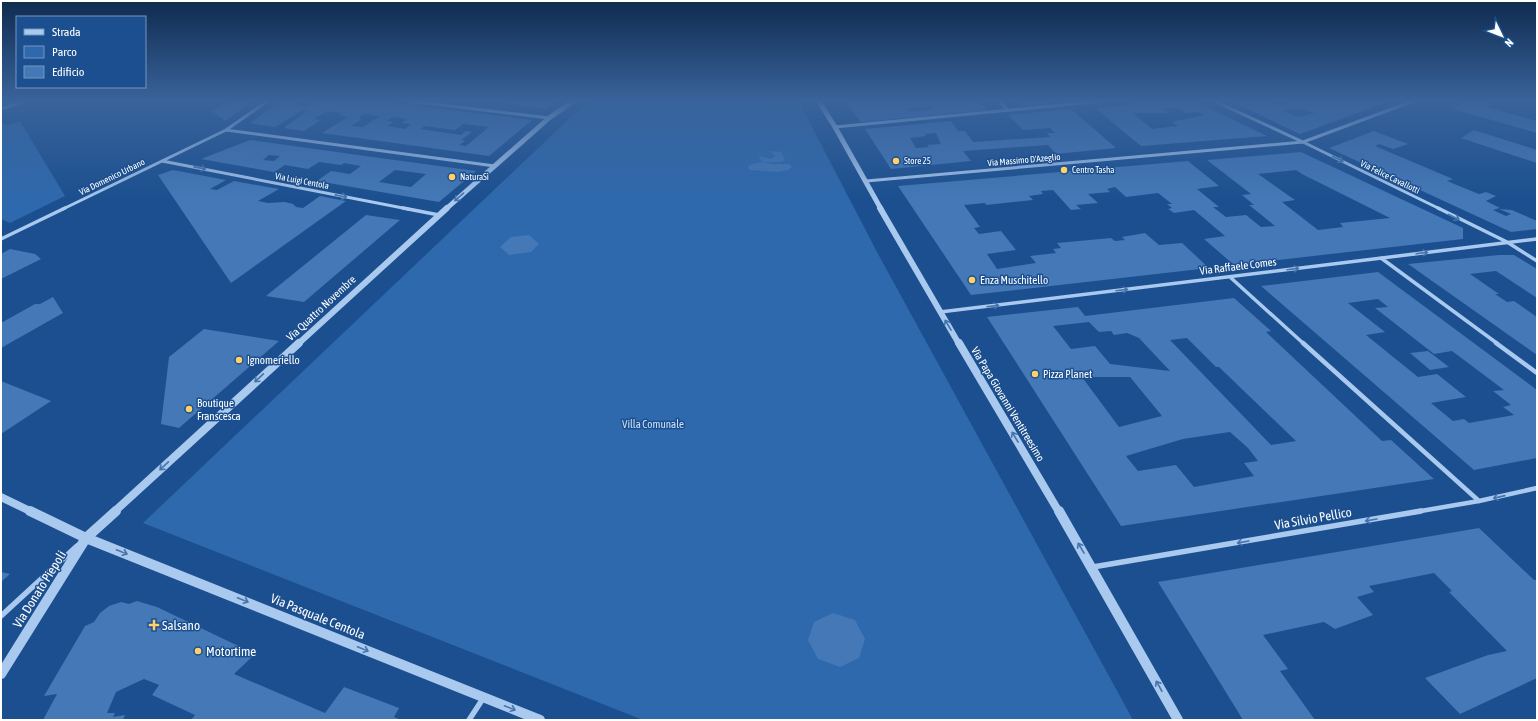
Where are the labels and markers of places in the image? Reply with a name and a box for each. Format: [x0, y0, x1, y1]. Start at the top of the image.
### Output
marker: Store 25 [891, 156, 901, 166]
place label: Store 25 [904, 156, 931, 166]
marker: Centro Tasha [1059, 165, 1069, 175]
place label: Centro Tasha [1072, 165, 1114, 175]
marker: NaturaSì [447, 172, 457, 182]
place label: NaturaSì [460, 172, 489, 182]
place label: Enza Muschitello [980, 274, 1048, 286]
marker: Enza Muschitello [967, 275, 977, 285]
place label: Ignomeriello [247, 354, 300, 366]
marker: Ignomeriello [234, 355, 244, 365]
place label: Pizza Planet [1043, 368, 1092, 380]
marker: Pizza Planet [1030, 369, 1040, 379]
place label: Boutique Franscesca [197, 397, 241, 422]
marker: Boutique Franscesca [184, 404, 194, 414]
place label: Salsano [162, 618, 200, 633]
marker: Salsano [149, 620, 159, 630]
place label: Motortime [206, 644, 256, 659]
marker: Motortime [193, 646, 203, 656]

